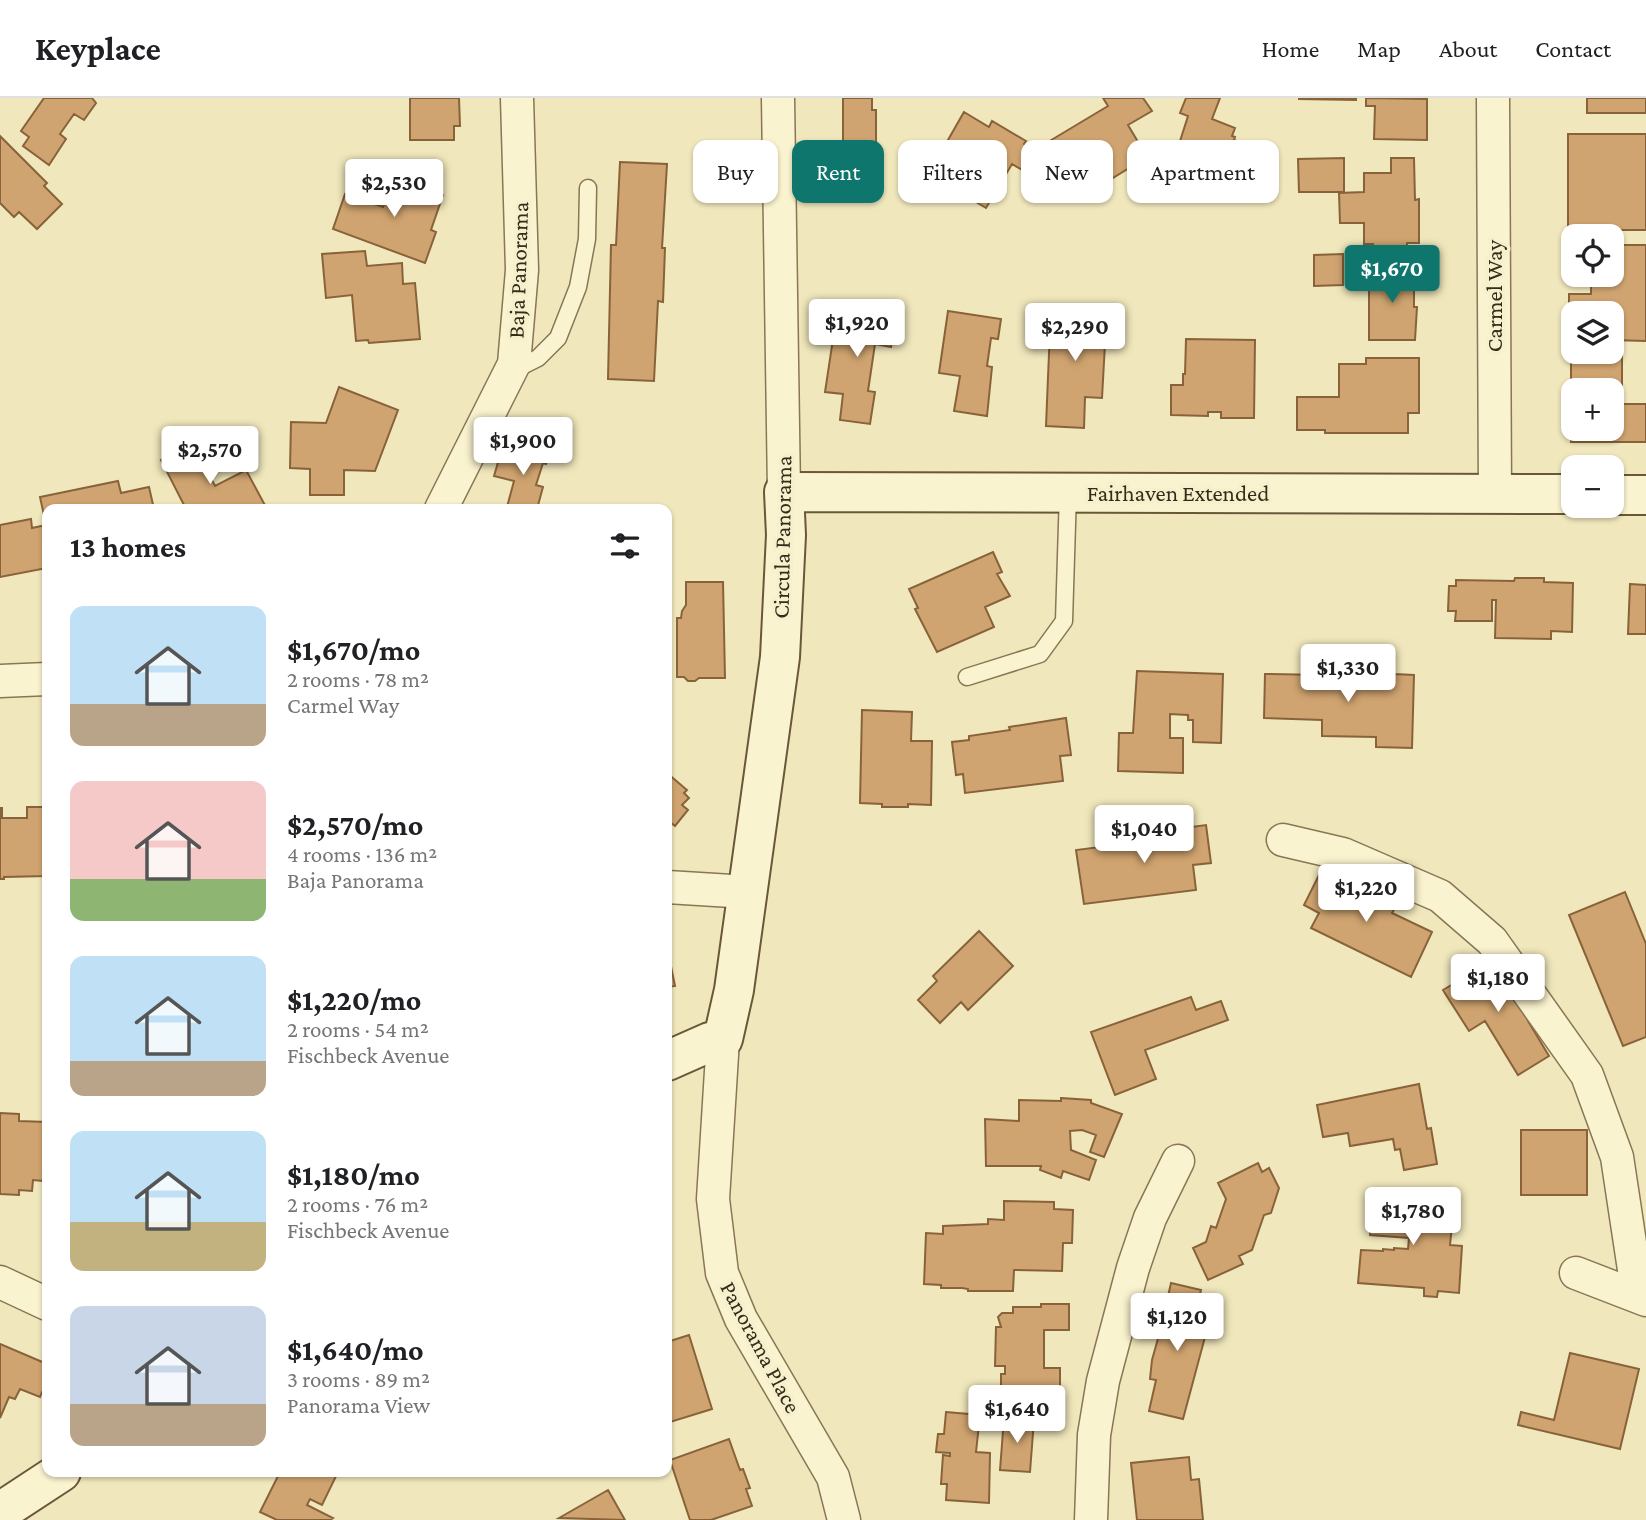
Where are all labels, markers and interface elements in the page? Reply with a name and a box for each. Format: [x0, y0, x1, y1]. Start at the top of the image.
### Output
text: Keyplace [35, 30, 161, 67]
text: Home [1262, 35, 1319, 62]
text: Map [1357, 35, 1401, 62]
text: About [1439, 35, 1497, 62]
text: Contact [1535, 35, 1611, 62]
chip: Buy [693, 140, 778, 203]
chip: Rent [792, 140, 884, 203]
chip: Filters [898, 140, 1007, 203]
chip: New [1021, 140, 1113, 203]
chip: Apartment [1127, 140, 1279, 203]
pin: $2,530 [337, 159, 451, 219]
text: $2,530 [361, 169, 427, 195]
street label: Baja Panorama [503, 201, 533, 339]
map controls [1561, 224, 1624, 518]
button: locate [1561, 224, 1624, 287]
street label: Carmel Way [1481, 239, 1507, 352]
pin: $1,670 [1335, 246, 1449, 305]
text: $1,670 [1361, 255, 1423, 281]
pin: $1,920 [800, 300, 914, 359]
button: layers [1561, 301, 1624, 364]
pin: $2,290 [1018, 303, 1132, 363]
text: $1,920 [825, 309, 889, 335]
text: $2,290 [1041, 313, 1109, 339]
button: + [1561, 378, 1624, 441]
pin: $1,900 [466, 418, 580, 477]
pin: $2,570 [153, 426, 267, 486]
text: $1,900 [490, 427, 556, 453]
text: $2,570 [177, 436, 243, 462]
street label: Circula Panorama [768, 455, 796, 619]
button: − [1561, 455, 1624, 518]
street label: Fairhaven Extended [1087, 480, 1269, 506]
icon: filters [606, 527, 644, 565]
text: 13 homes [70, 530, 186, 563]
text: $1,670/mo [287, 633, 420, 666]
icon: home [126, 634, 210, 718]
pin: $1,330 [1291, 644, 1405, 704]
text: $1,330 [1317, 654, 1379, 680]
text: 2 rooms · 78 m² [287, 666, 429, 692]
text: Carmel Way [287, 692, 399, 718]
pin: $1,040 [1087, 806, 1201, 865]
text: $2,570/mo [287, 808, 423, 841]
icon: home [126, 809, 210, 893]
text: $1,040 [1111, 815, 1177, 841]
text: 4 rooms · 136 m² [287, 841, 437, 867]
pin: $1,220 [1309, 864, 1423, 924]
text: Baja Panorama [287, 867, 424, 893]
text: $1,220 [1334, 874, 1398, 900]
pin: $1,180 [1441, 954, 1555, 1014]
text: $1,180 [1467, 964, 1529, 990]
text: $1,220/mo [287, 983, 421, 1016]
icon: home [126, 984, 210, 1068]
text: 2 rooms · 54 m² [287, 1016, 429, 1042]
text: Fischbeck Avenue [287, 1042, 449, 1068]
text: $1,180/mo [287, 1158, 420, 1191]
icon: home [126, 1159, 210, 1243]
pin: $1,780 [1356, 1188, 1470, 1247]
text: 2 rooms · 76 m² [287, 1191, 428, 1217]
text: $1,780 [1381, 1197, 1445, 1223]
text: Fischbeck Avenue [287, 1217, 449, 1243]
street label: Panorama Place [715, 1277, 807, 1417]
pin: $1,120 [1120, 1294, 1234, 1353]
text: $1,120 [1147, 1303, 1207, 1329]
text: $1,640/mo [287, 1333, 424, 1366]
icon: home [126, 1334, 210, 1418]
text: 3 rooms · 89 m² [287, 1366, 430, 1392]
pin: $1,640 [960, 1386, 1074, 1445]
text: Panorama View [287, 1392, 430, 1418]
text: $1,640 [984, 1395, 1050, 1421]

